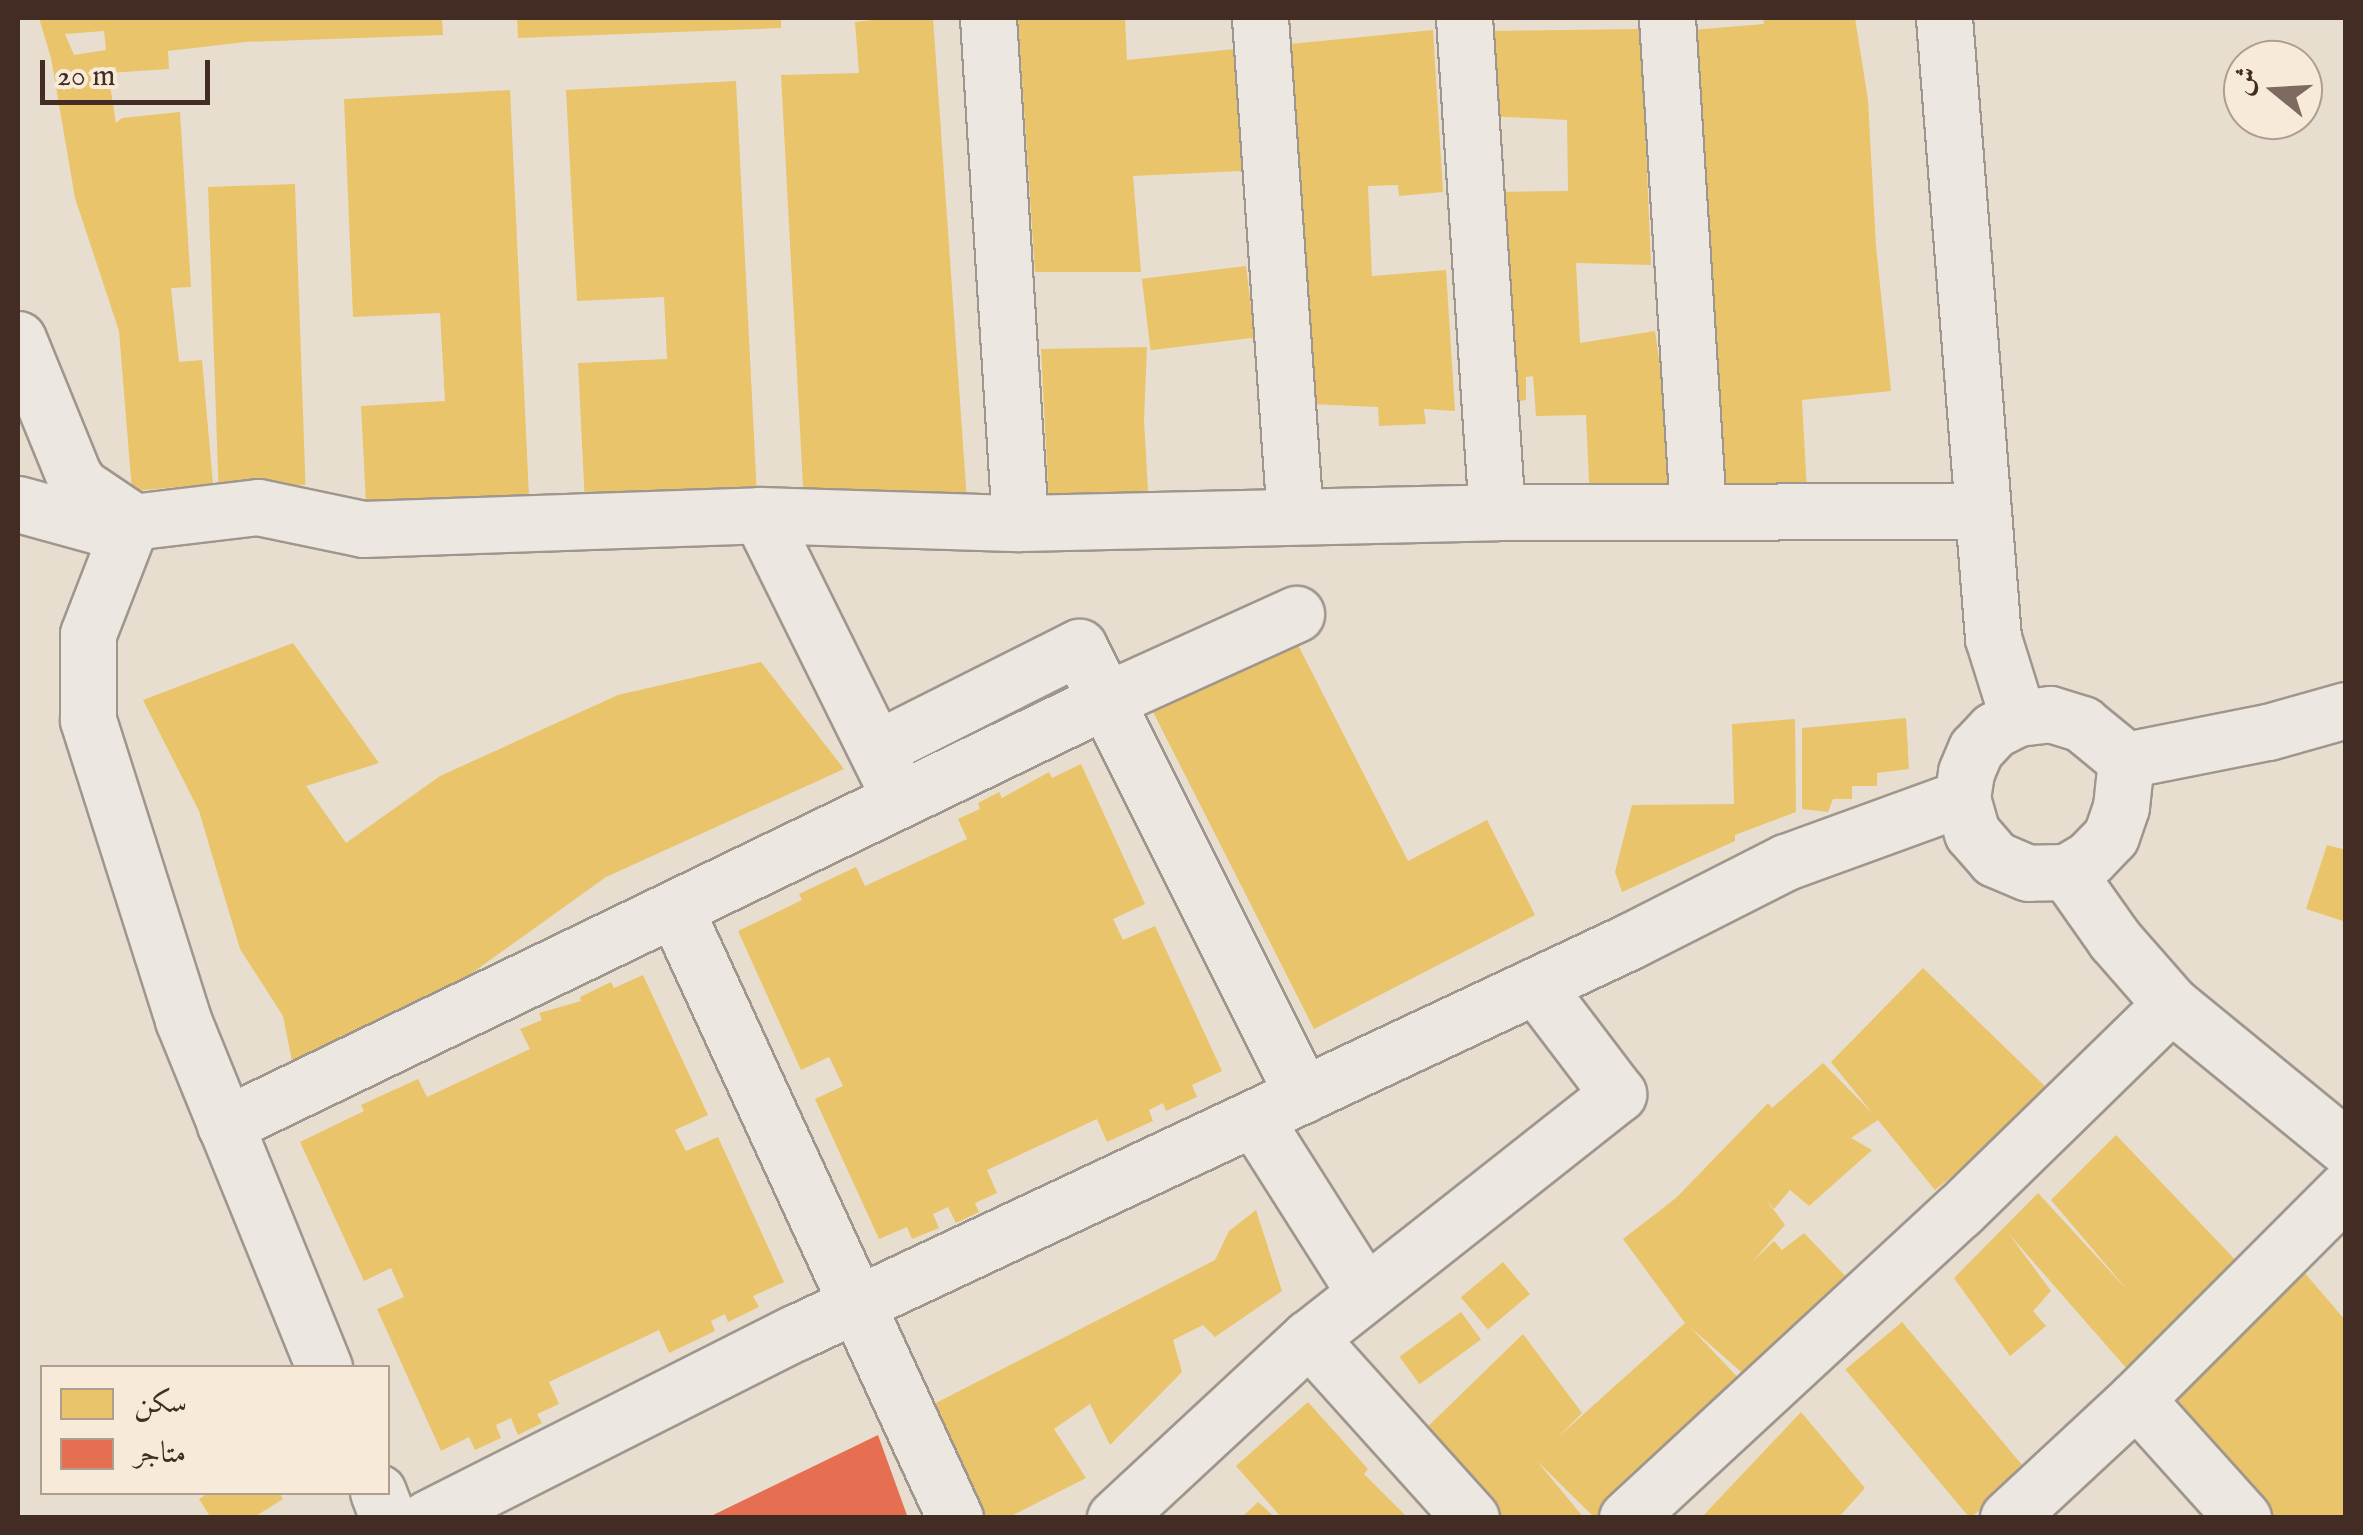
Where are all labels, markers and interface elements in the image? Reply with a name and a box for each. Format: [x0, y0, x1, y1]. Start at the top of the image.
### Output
scale bar [45, 40, 215, 102]
north arrow [2223, 40, 2323, 140]
text: 20 m [57, 58, 116, 96]
text: ش [2225, 63, 2267, 100]
legend [40, 1365, 390, 1495]
text: سكن [134, 1385, 187, 1423]
text: متاجر [134, 1435, 186, 1473]

